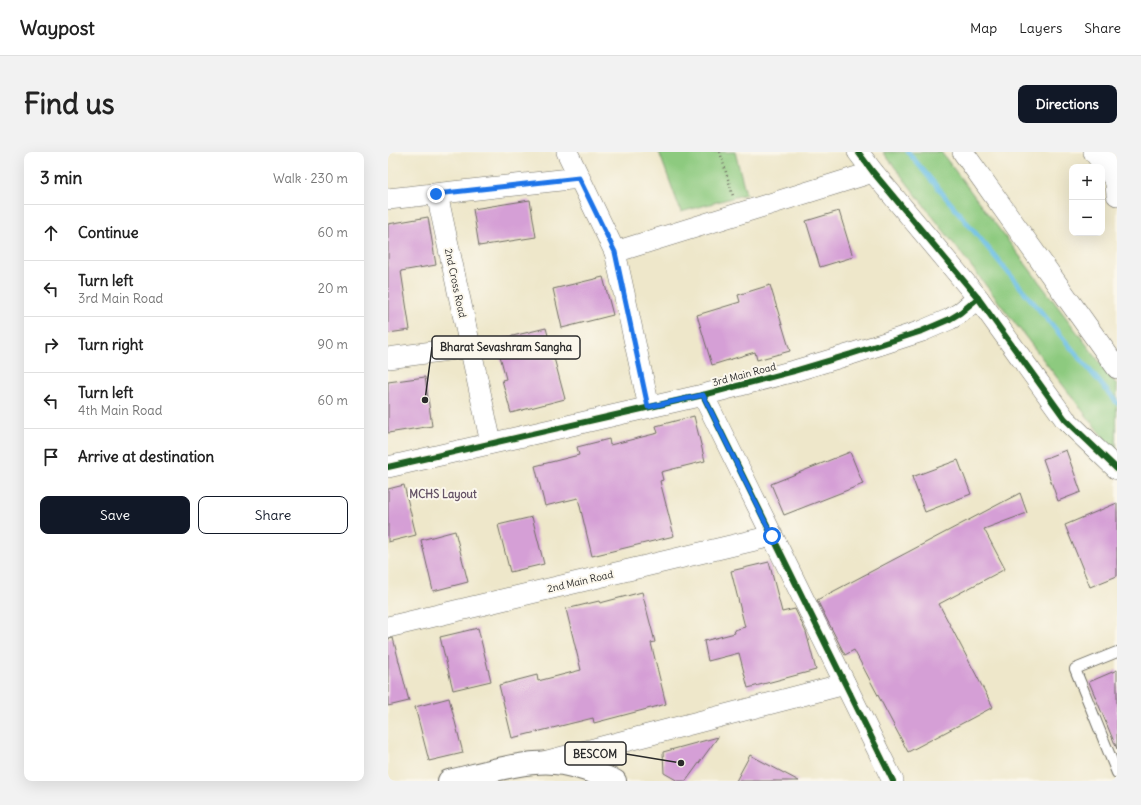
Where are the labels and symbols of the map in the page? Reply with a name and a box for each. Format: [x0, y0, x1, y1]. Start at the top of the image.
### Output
route end [427, 185, 445, 203]
street label: 2nd Cross Road [442, 247, 469, 319]
callout: Bharat Sevashram Sangha [432, 336, 580, 359]
text: Bharat Sevashram Sangha [440, 340, 573, 355]
street label: 3rd Main Road [711, 360, 778, 389]
district label: MCHS Layout [409, 487, 477, 502]
route start [763, 527, 781, 545]
street label: 2nd Main Road [546, 568, 614, 595]
callout: BESCOM [565, 742, 626, 765]
text: BESCOM [573, 747, 617, 761]

